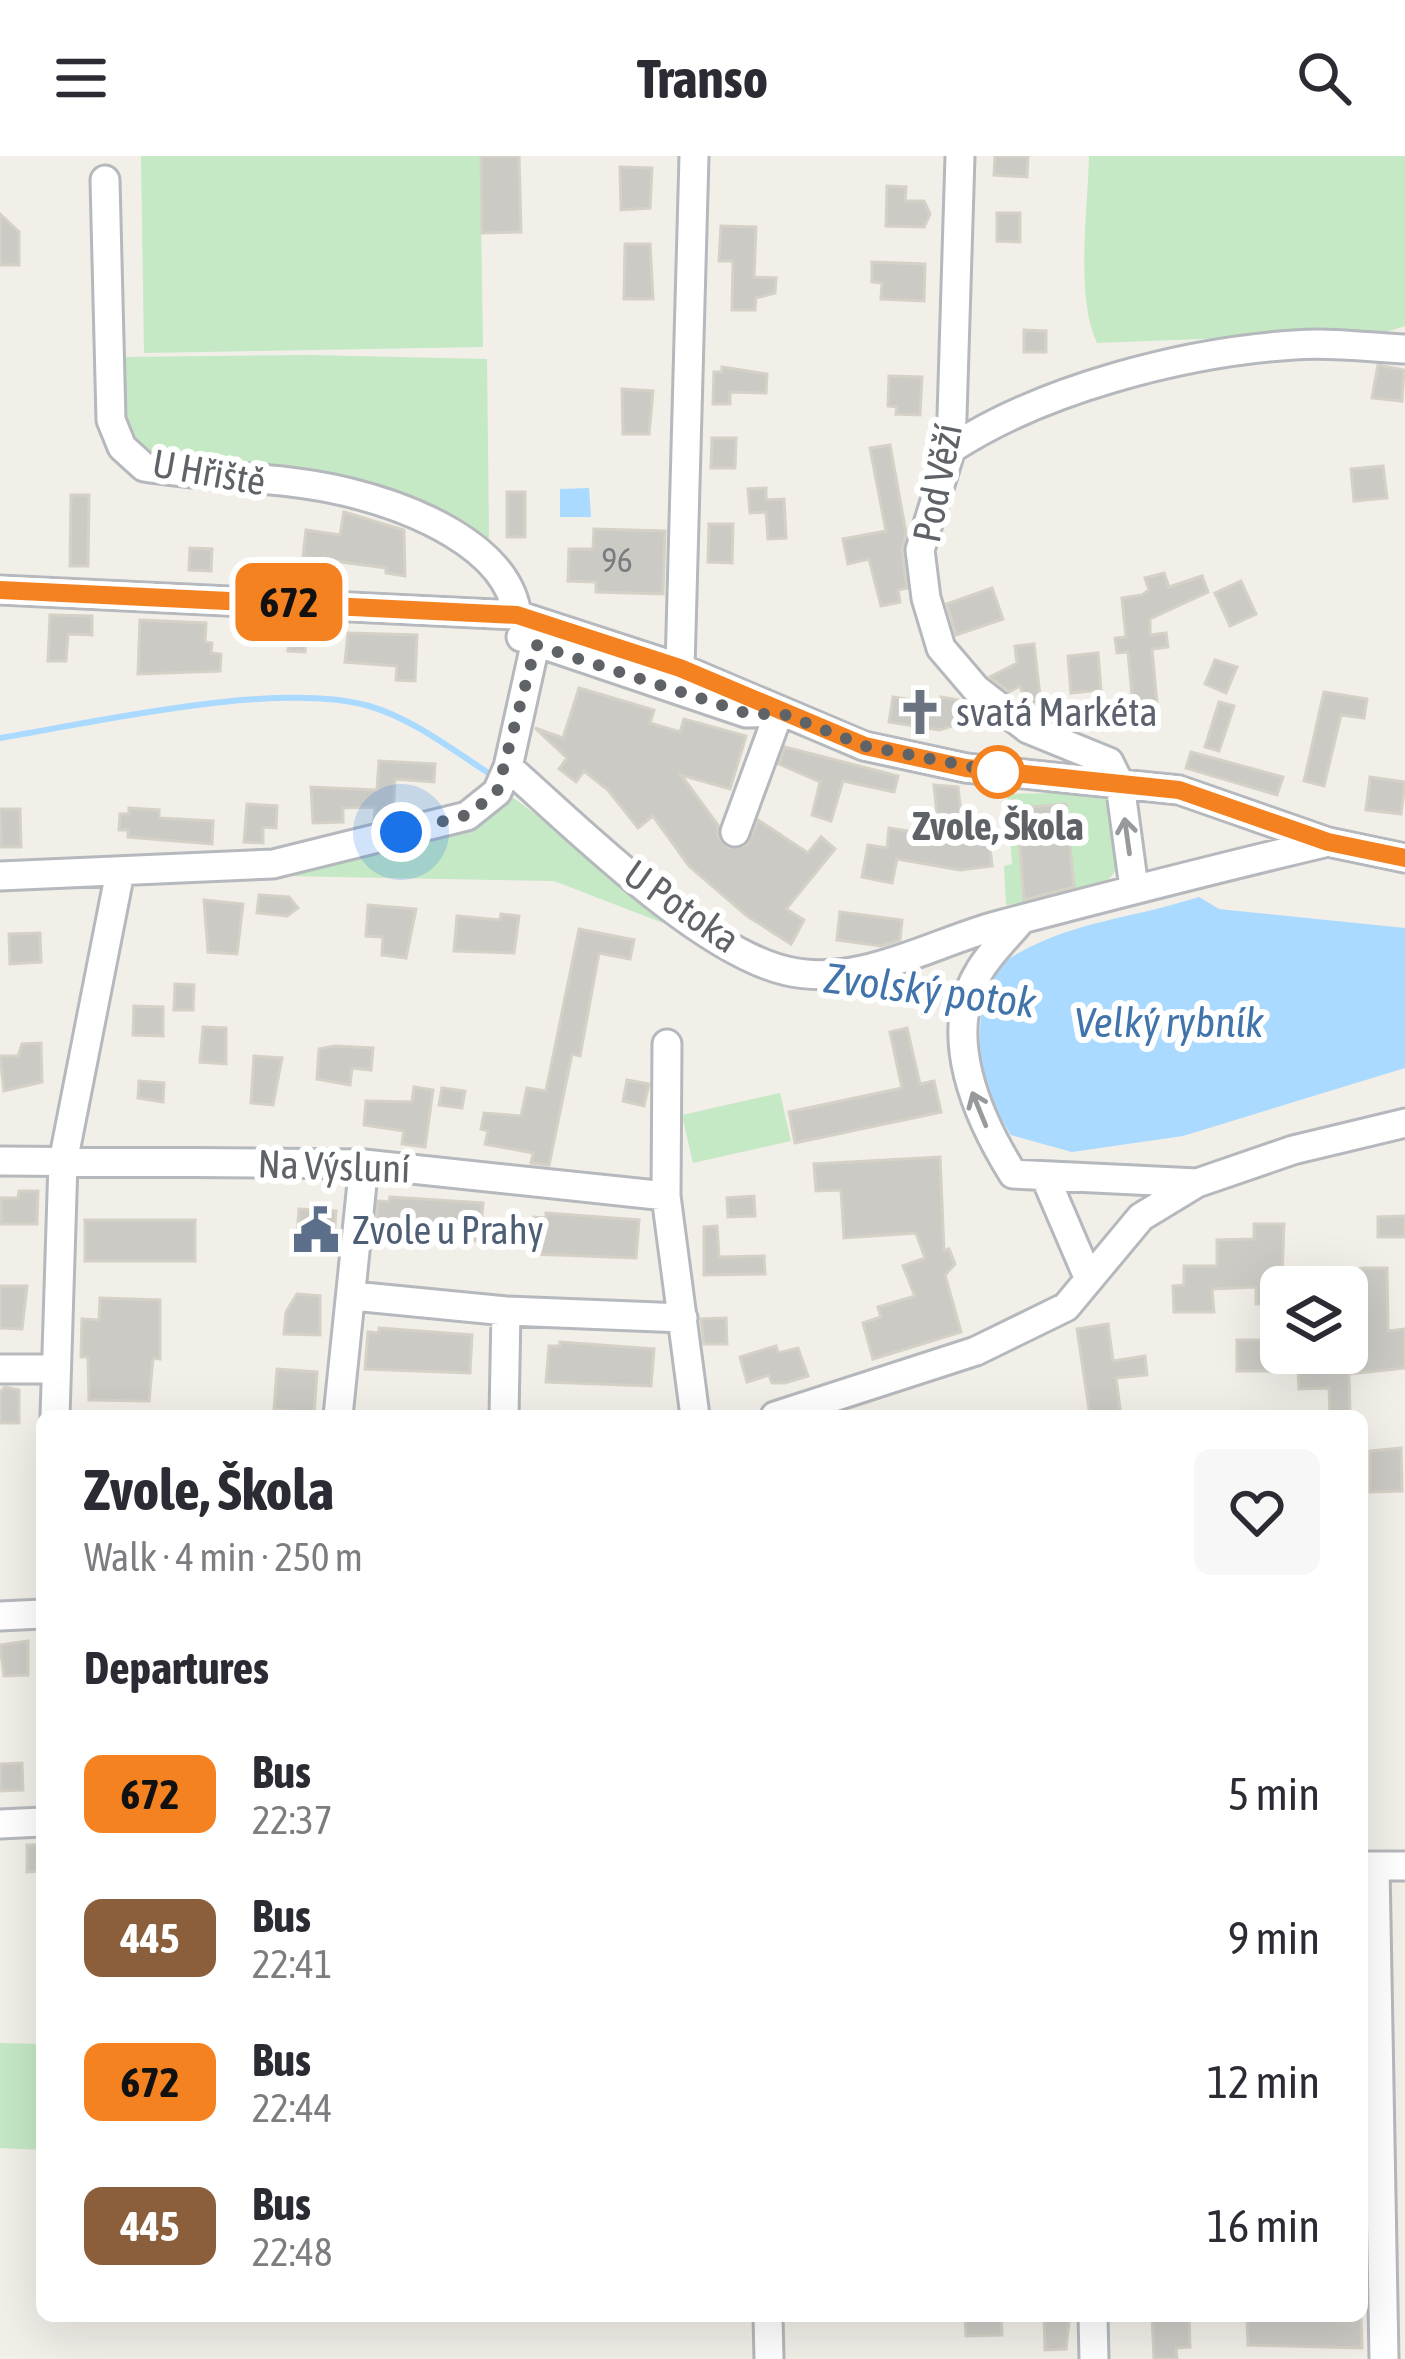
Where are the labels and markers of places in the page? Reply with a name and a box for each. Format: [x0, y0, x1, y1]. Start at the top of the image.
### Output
church icon: svatá Markéta [895, 687, 945, 737]
place label: svatá Markéta [956, 690, 1158, 734]
marker: Zvole, Škola [973, 747, 1023, 797]
place label: Zvole, Škola [912, 804, 1084, 848]
public building icon: Zvole u Prahy [291, 1205, 341, 1255]
place label: Zvole u Prahy [352, 1208, 544, 1252]

